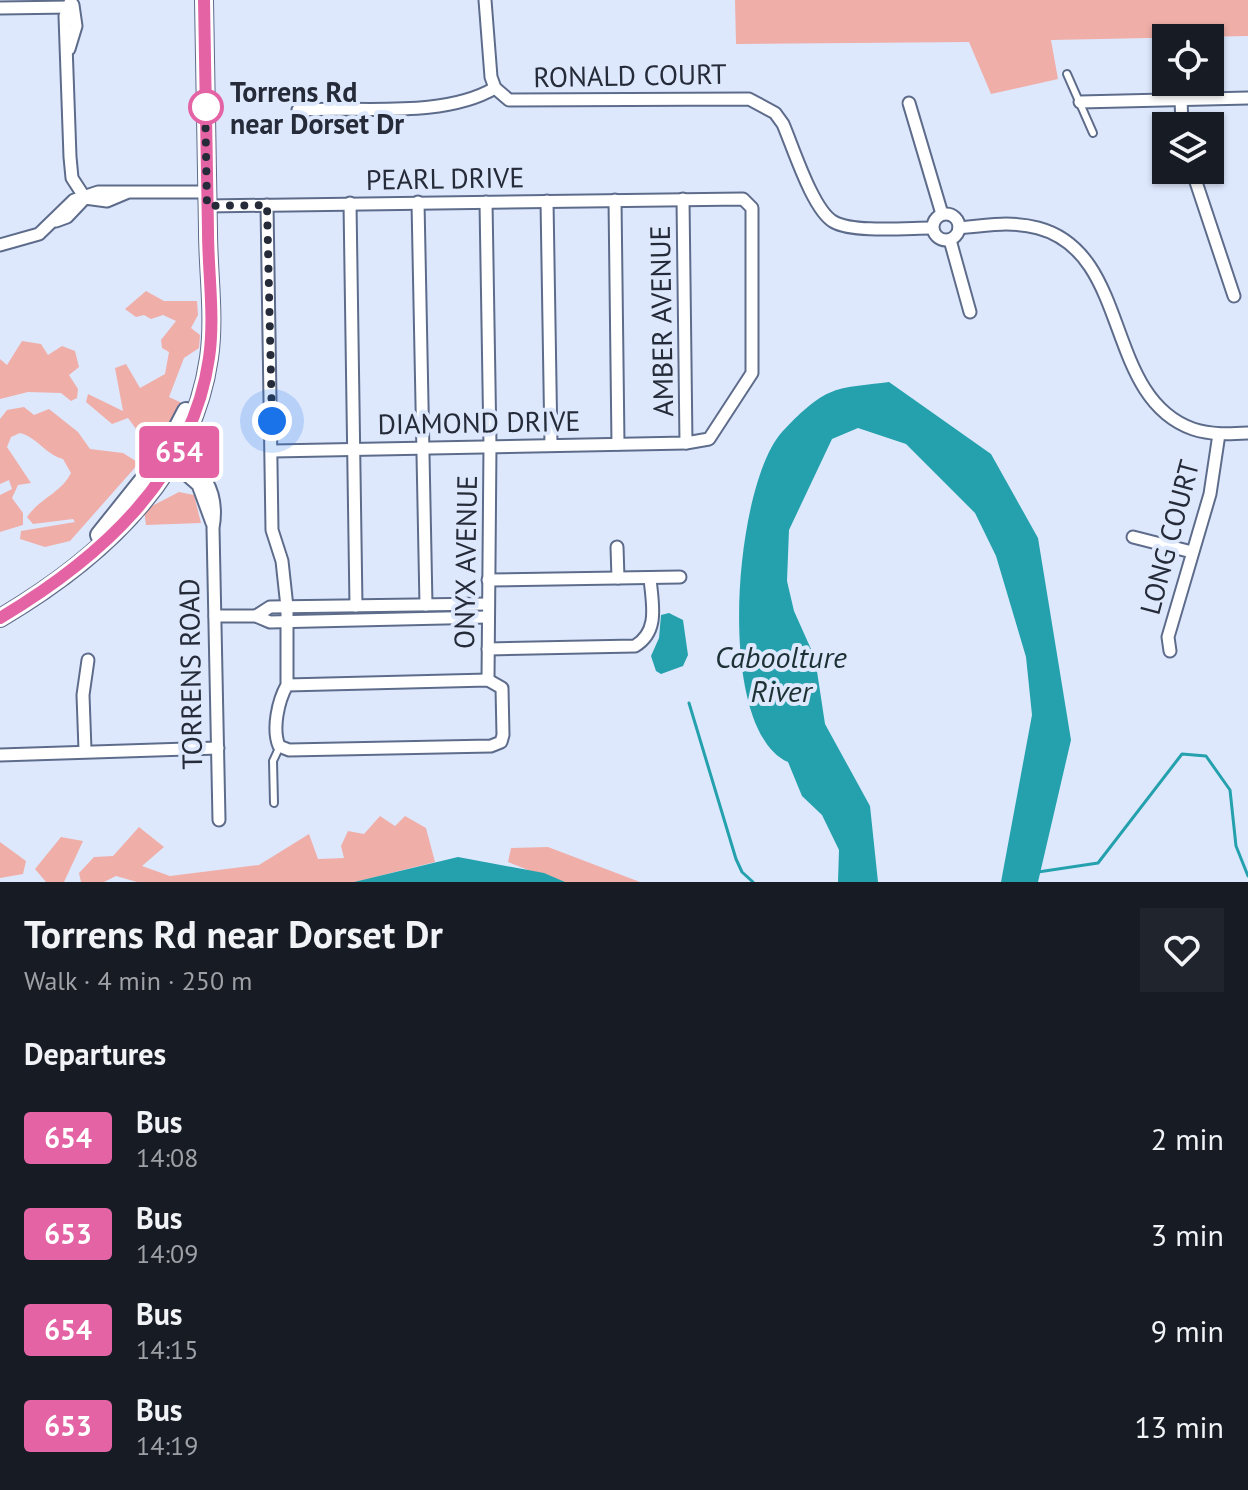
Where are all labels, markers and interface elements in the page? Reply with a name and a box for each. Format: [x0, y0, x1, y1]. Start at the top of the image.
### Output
map controls [1152, 24, 1224, 184]
button: locate [1152, 24, 1224, 96]
street label: RONALD COURT [533, 55, 727, 95]
place label: Torrens Rd near Dorset Dr [230, 73, 404, 142]
marker: Torrens Rd near Dorset Dr [189, 90, 223, 124]
button: layers [1152, 112, 1224, 184]
street label: PEARL DRIVE [365, 158, 525, 198]
street label: AMBER AVENUE [641, 225, 681, 417]
your location [252, 401, 292, 441]
street label: DIAMOND DRIVE [377, 402, 581, 442]
line badge: 654 [133, 426, 225, 478]
text: 654 [155, 433, 203, 470]
street label: LONG COURT [1131, 455, 1207, 618]
street label: ONYX AVENUE [445, 475, 485, 649]
street label: TORRENS ROAD [170, 578, 210, 770]
water label: Caboolture River [715, 637, 847, 710]
button: heart [1140, 908, 1224, 992]
text: Torrens Rd near Dorset Dr [24, 909, 443, 958]
text: Walk · 4 min · 250 m [24, 964, 252, 997]
text: Departures [24, 1034, 166, 1073]
text: Bus [136, 1102, 183, 1141]
text: 654 [44, 1119, 92, 1156]
text: 2 min [1151, 1119, 1224, 1158]
text: 14:08 [136, 1141, 198, 1174]
text: Bus [136, 1198, 183, 1237]
text: 653 [44, 1215, 92, 1252]
text: 3 min [1151, 1215, 1224, 1254]
text: 14:09 [136, 1237, 198, 1270]
text: Bus [136, 1294, 183, 1333]
text: 654 [44, 1311, 92, 1348]
text: 9 min [1151, 1311, 1224, 1350]
text: 14:15 [136, 1333, 198, 1366]
text: Bus [136, 1390, 183, 1429]
text: 653 [44, 1407, 92, 1444]
text: 13 min [1134, 1407, 1224, 1446]
text: 14:19 [136, 1429, 198, 1462]

